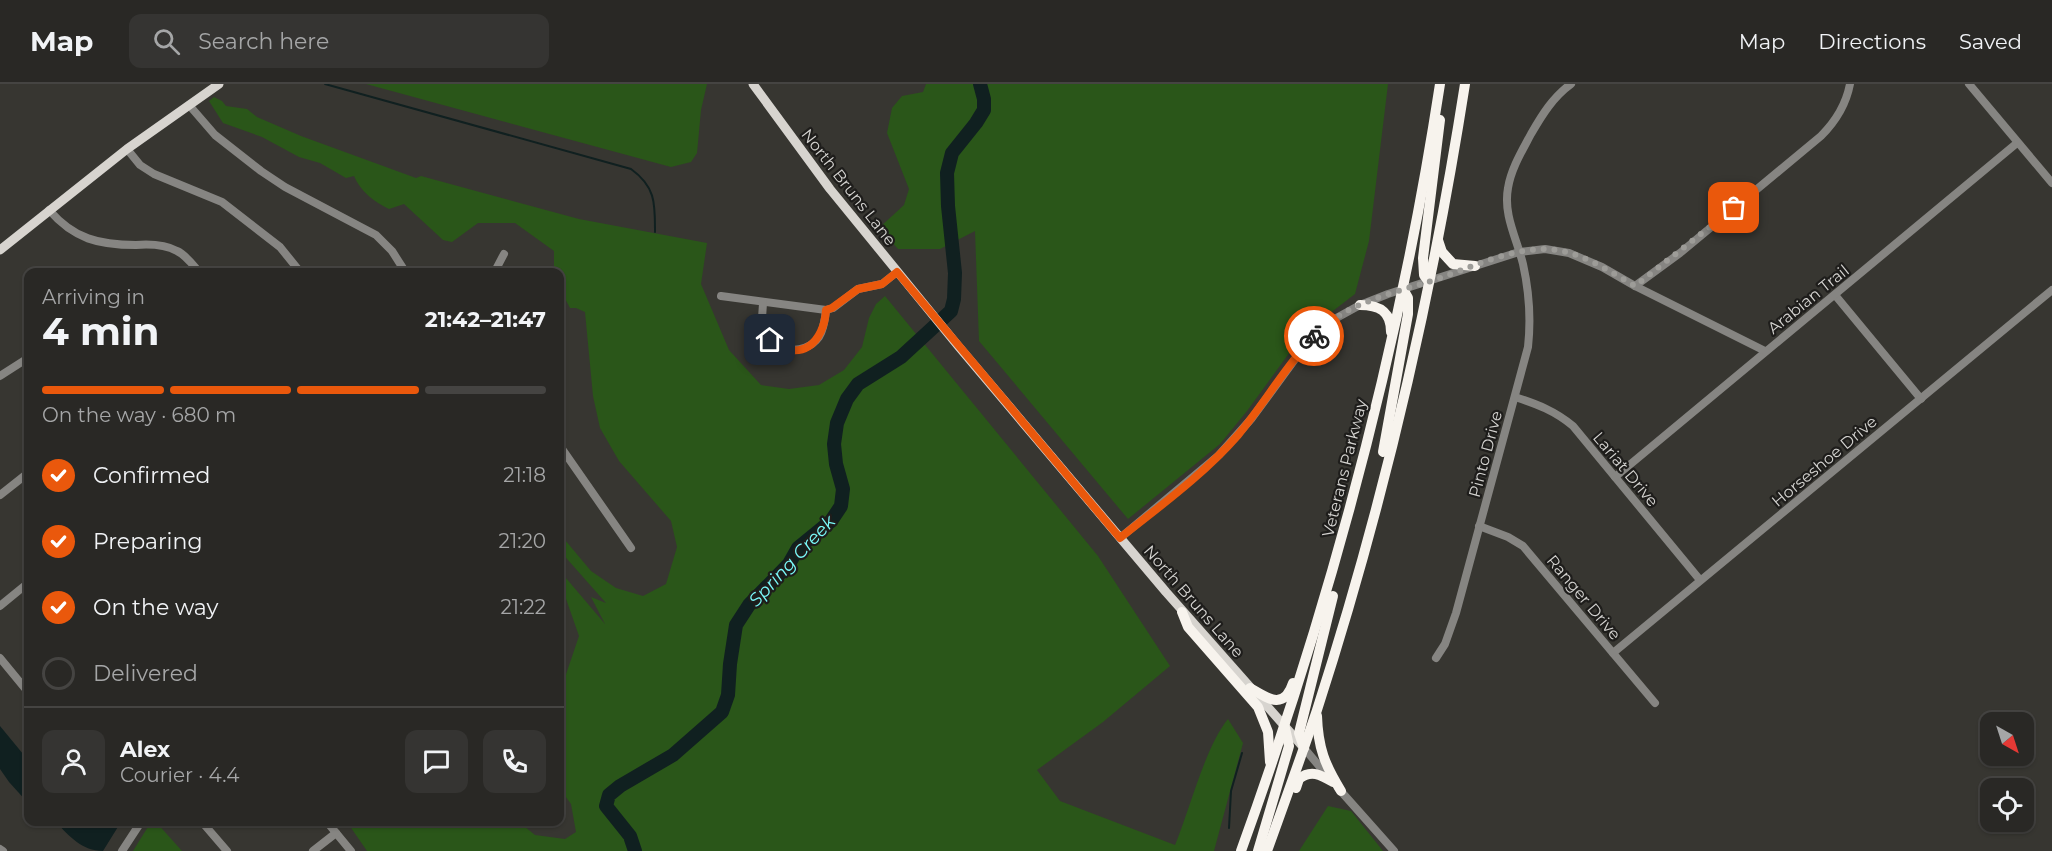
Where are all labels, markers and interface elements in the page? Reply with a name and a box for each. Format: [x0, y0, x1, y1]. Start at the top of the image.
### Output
search box [129, 14, 549, 68]
text: Map [30, 24, 93, 58]
icon: search [150, 25, 183, 58]
text: Search here [198, 28, 329, 55]
text: Map [1739, 29, 1785, 54]
text: Directions [1818, 29, 1926, 54]
text: Saved [1959, 29, 2022, 54]
street label: North Bruns Lane [797, 125, 900, 249]
pin [1708, 182, 1759, 233]
icon: bag [1717, 191, 1750, 224]
street label: Arabian Trail [1764, 261, 1853, 338]
text: Arriving in [42, 285, 145, 309]
text: 21:42–21:47 [425, 306, 546, 333]
courier [1284, 306, 1344, 366]
text: 4 min [42, 307, 160, 355]
pin [744, 314, 795, 365]
icon: bike [1298, 320, 1331, 353]
icon: home [753, 323, 786, 356]
street label: Veterans Parkway [1318, 397, 1371, 539]
text: On the way · 680 m [42, 403, 236, 427]
street label: Pinto Drive [1465, 409, 1506, 500]
street label: Horseshoe Drive [1768, 412, 1881, 511]
street label: Lariat Drive [1589, 428, 1662, 510]
icon: check [42, 459, 75, 492]
text: Confirmed [93, 462, 210, 489]
text: 21:18 [503, 463, 546, 487]
water label: Spring Creek [744, 510, 841, 611]
icon: check [42, 525, 75, 558]
text: Preparing [93, 528, 202, 555]
text: 21:20 [499, 529, 546, 553]
street label: North Bruns Lane [1140, 541, 1248, 661]
street label: Ranger Drive [1543, 551, 1625, 644]
icon: check [42, 591, 75, 624]
text: On the way [93, 594, 218, 621]
text: 21:22 [500, 595, 546, 619]
text: Delivered [93, 660, 198, 687]
north arrow [1980, 712, 2034, 766]
map controls [1980, 712, 2034, 832]
button: person [42, 730, 105, 793]
button: chat [405, 730, 468, 793]
button: phone [483, 730, 546, 793]
text: Alex [120, 736, 170, 763]
text: Courier · 4.4 [120, 763, 239, 787]
button: locate [1980, 778, 2034, 832]

